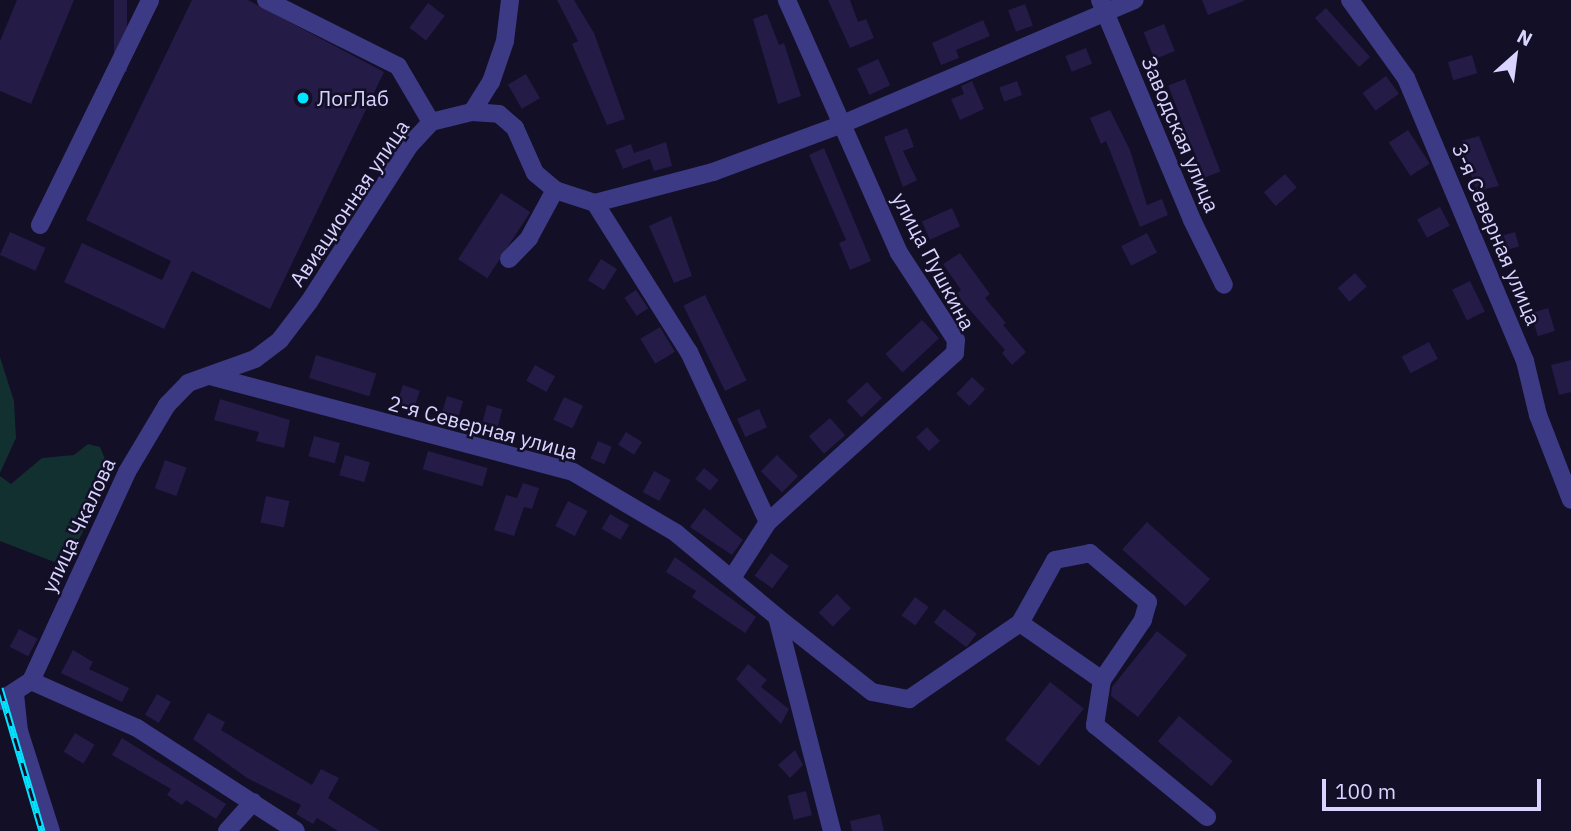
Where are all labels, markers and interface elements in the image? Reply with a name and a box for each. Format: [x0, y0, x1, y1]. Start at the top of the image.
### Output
north arrow [1480, 21, 1550, 91]
text: N [1513, 24, 1537, 51]
street label: Заводская улица [1137, 52, 1225, 216]
place label: ЛогЛаб [317, 85, 389, 111]
marker: ЛогЛаб [295, 90, 311, 106]
street label: Авиационная улица [284, 115, 414, 291]
street label: 3-я Северная улица [1447, 139, 1547, 329]
street label: улица Пушкина [887, 188, 981, 334]
street label: 2-я Северная улица [386, 390, 580, 464]
street label: улица Чкалова [36, 454, 120, 596]
scale bar [1326, 764, 1545, 808]
text: 100 m [1335, 777, 1396, 805]

